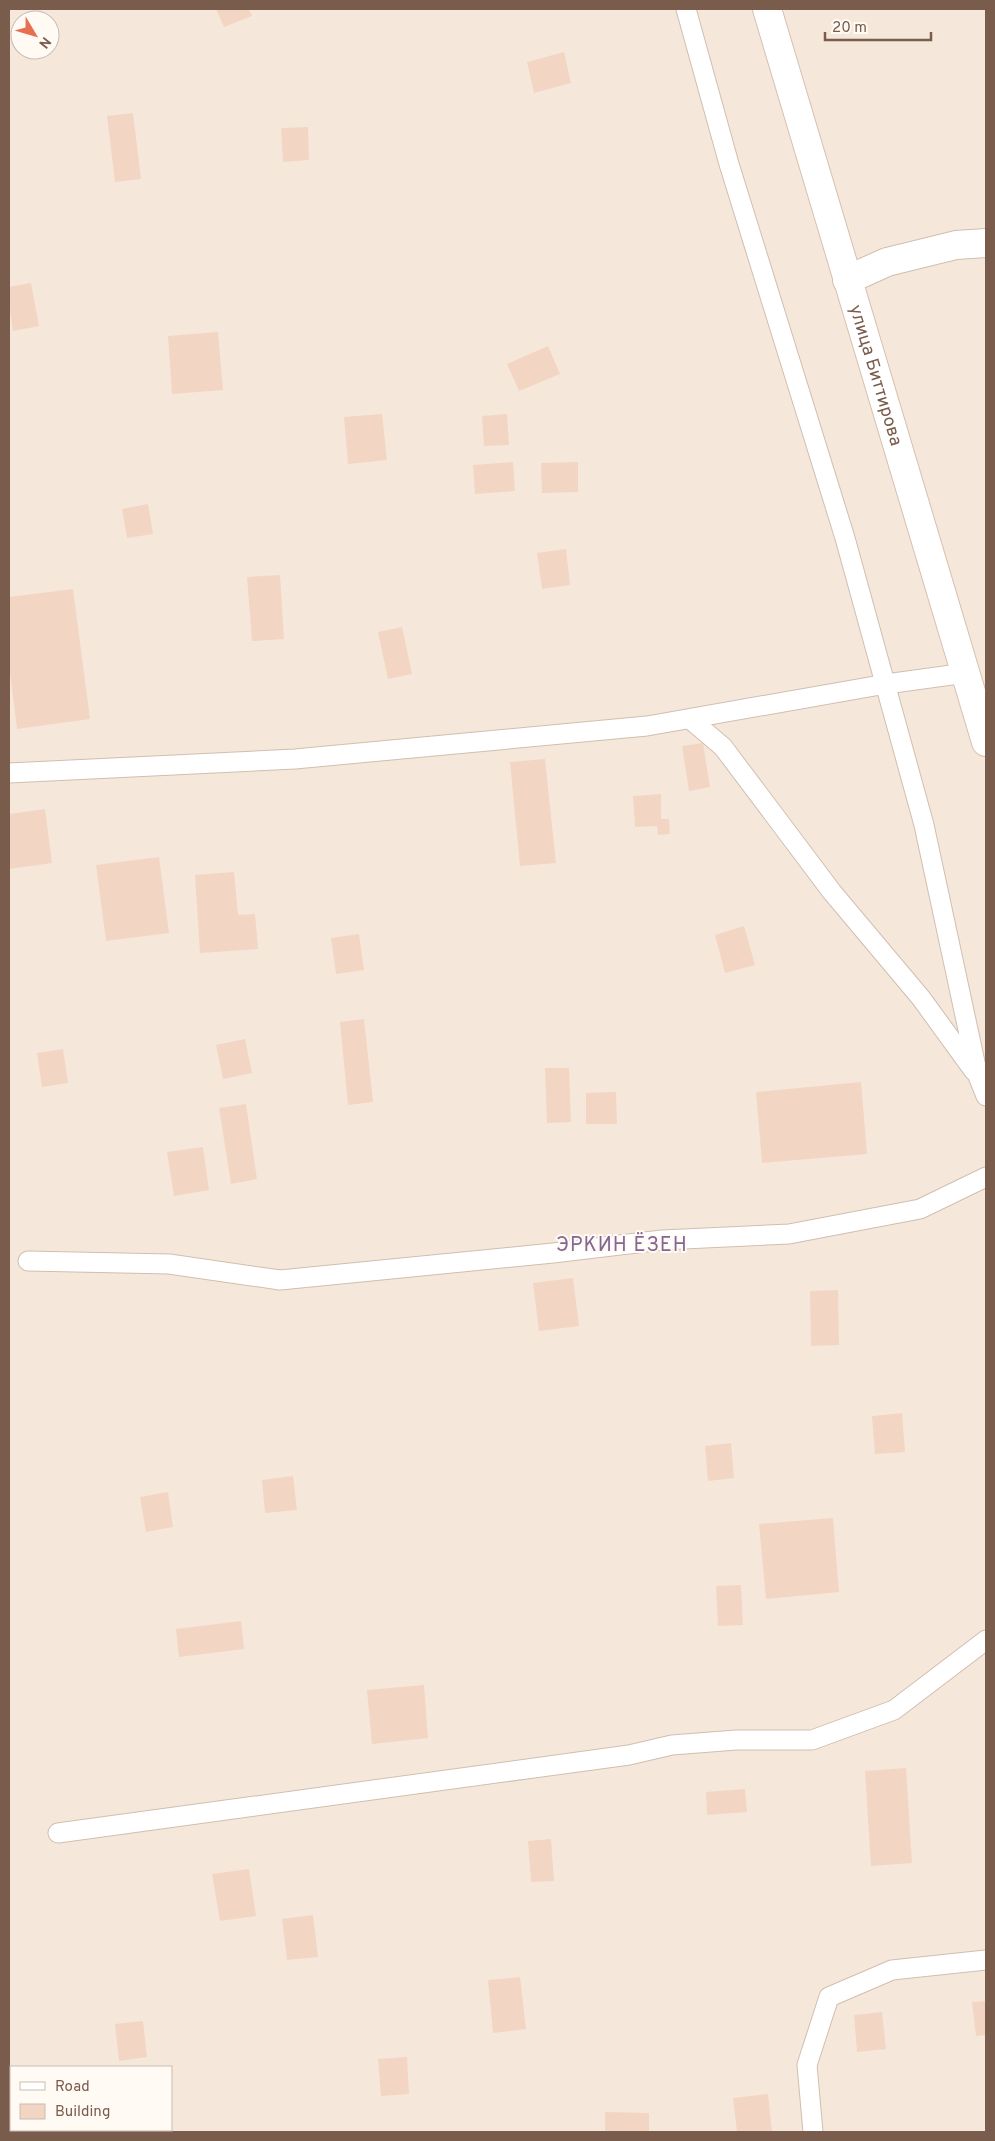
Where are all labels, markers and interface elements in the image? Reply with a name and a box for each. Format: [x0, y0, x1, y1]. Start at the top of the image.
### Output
north arrow [10, 10, 60, 60]
scale bar [825, 10, 931, 42]
text: 20 m [832, 19, 867, 38]
text: N [34, 33, 54, 51]
street label: улица Биттирова [843, 302, 907, 449]
district label: ЭРКИН ЁЗЕН [556, 1232, 688, 1259]
legend [10, 2066, 172, 2131]
text: Road [55, 2078, 90, 2097]
text: Building [55, 2103, 110, 2122]

